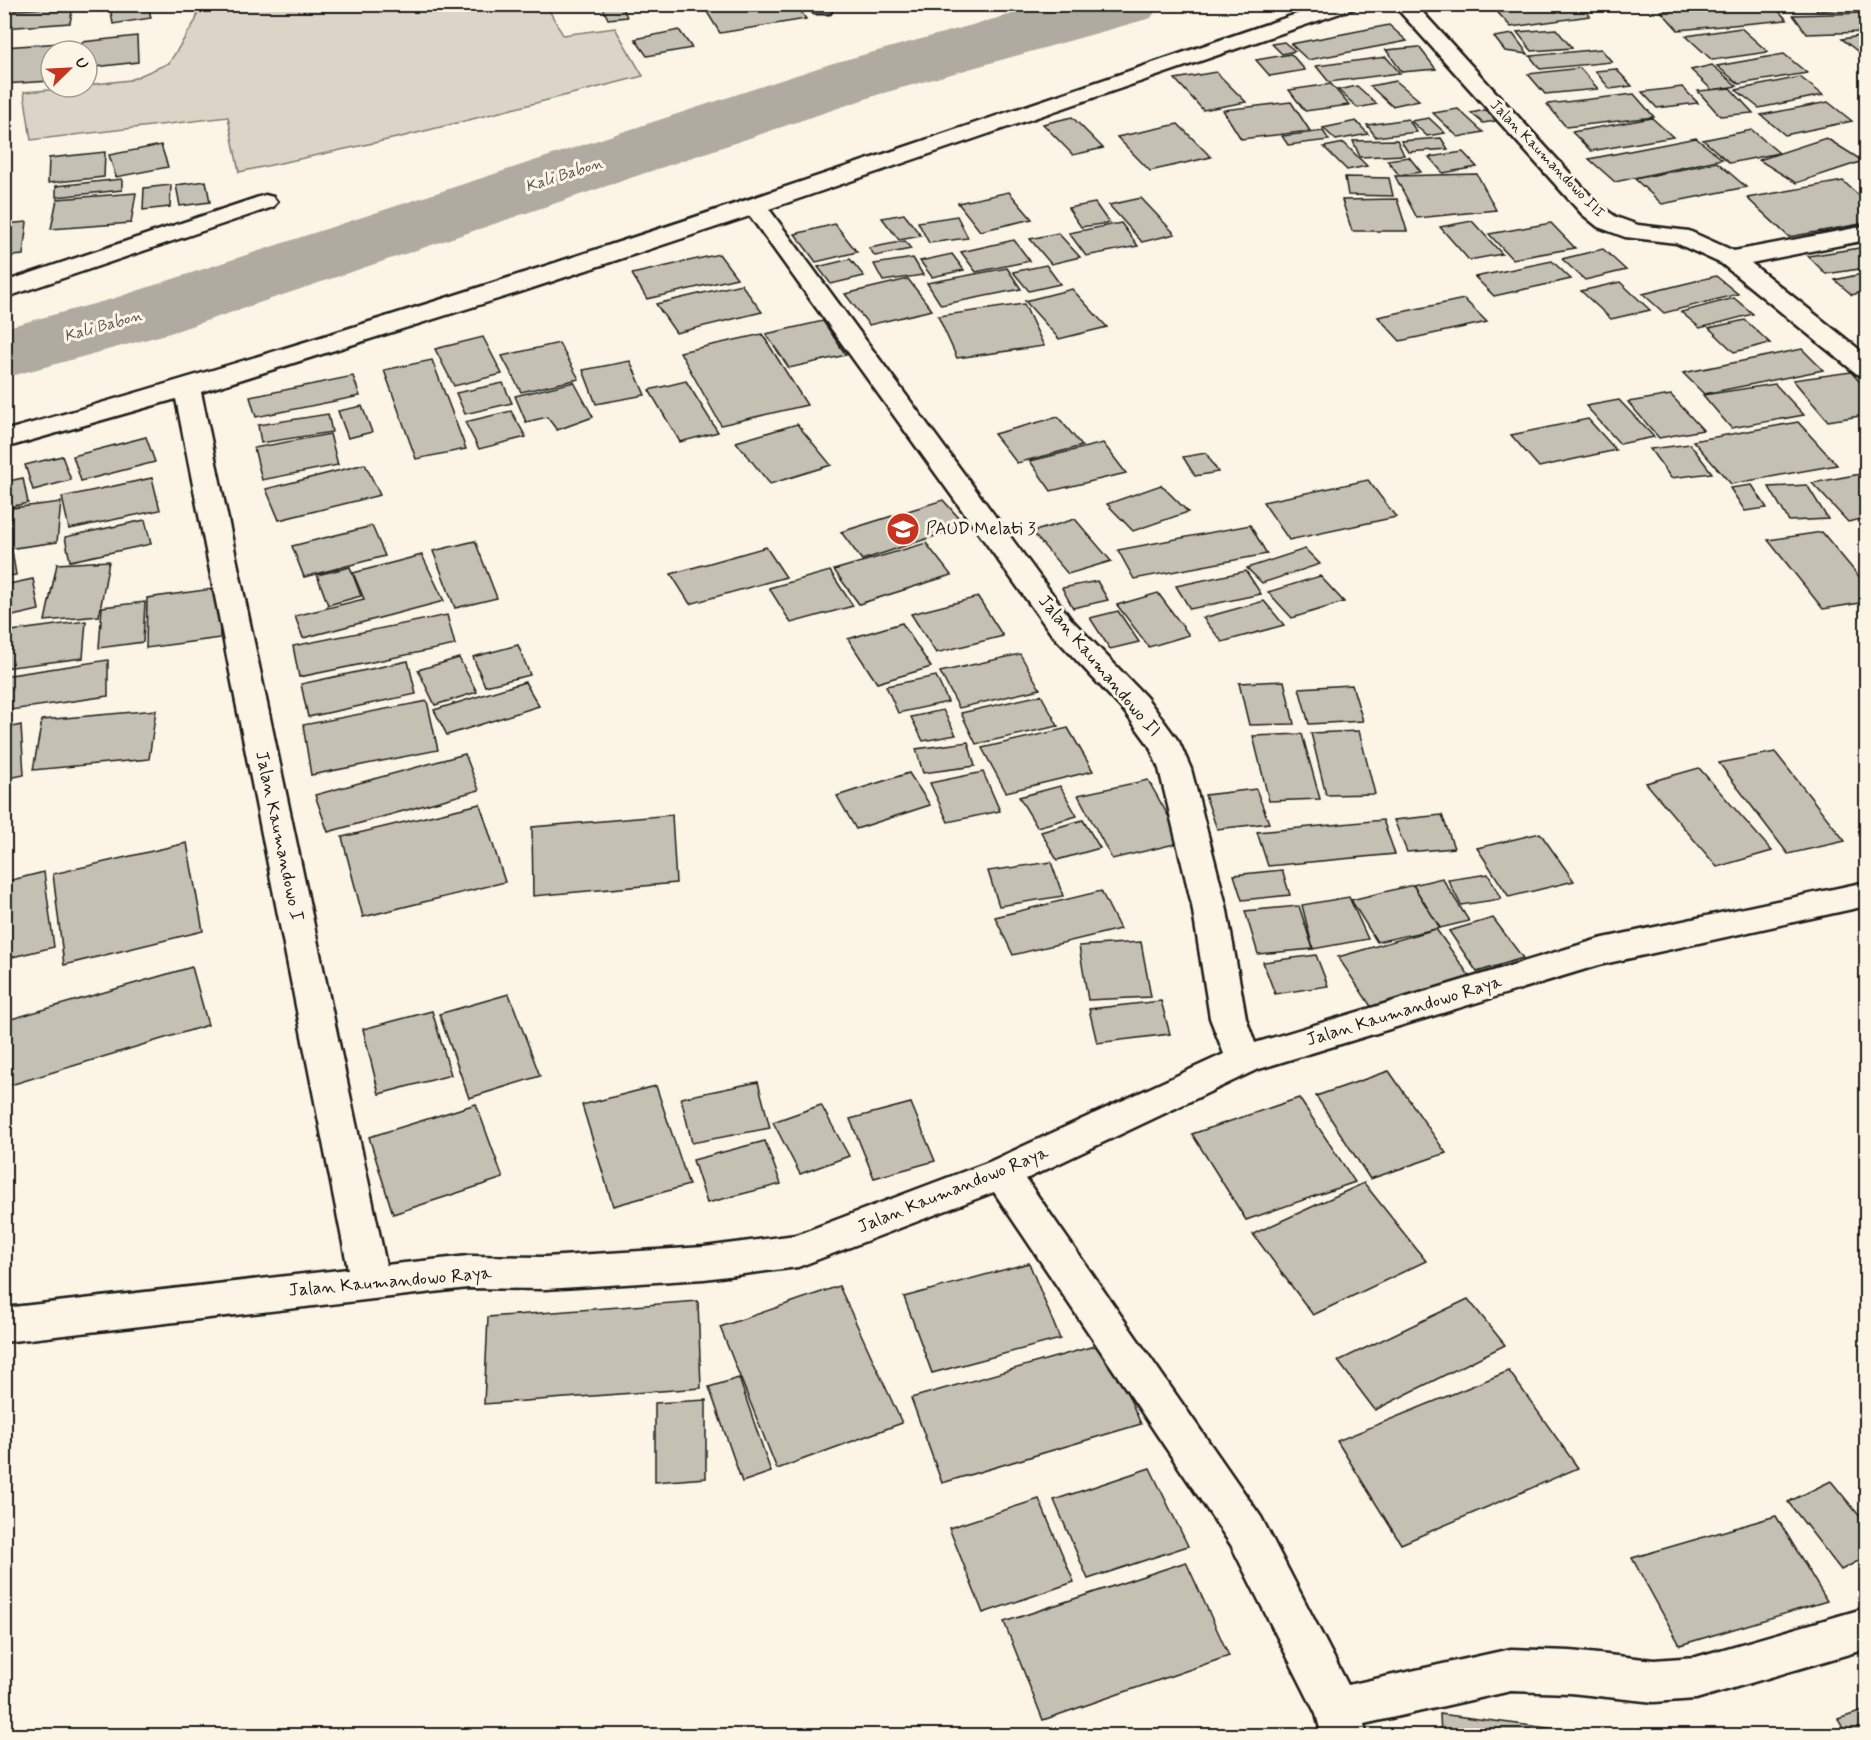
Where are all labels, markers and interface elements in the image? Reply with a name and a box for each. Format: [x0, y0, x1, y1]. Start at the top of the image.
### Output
north arrow [39, 39, 99, 99]
text: U [70, 54, 93, 73]
street label: Jalan Kaumandowo III [1485, 96, 1609, 222]
water label: Kali Babon [523, 153, 606, 197]
water label: Kali Babon [62, 305, 145, 347]
school or university icon: PAUD Melati 3 [885, 511, 921, 547]
place label: PAUD Melati 3 [926, 517, 1036, 541]
street label: Jalan Kaumandowo II [1032, 590, 1166, 742]
street label: Jalan Kaumandowo I [249, 749, 309, 923]
street label: Jalan Kaumandowo Raya [1303, 970, 1505, 1052]
street label: Jalan Kaumandowo Raya [854, 1141, 1052, 1239]
street label: Jalan Kaumandowo Raya [288, 1261, 493, 1303]

